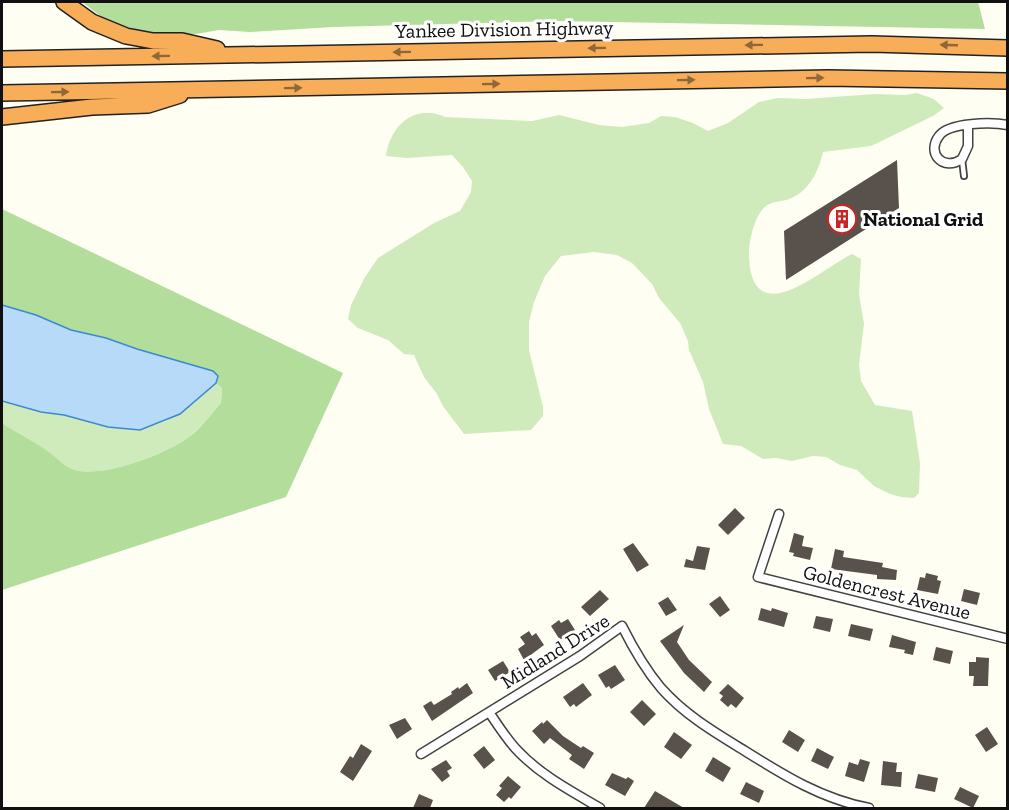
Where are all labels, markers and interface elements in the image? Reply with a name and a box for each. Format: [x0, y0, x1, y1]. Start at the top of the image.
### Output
street label: Yankee Division Highway [394, 15, 614, 43]
one-way arrow [940, 40, 959, 50]
one-way arrow [745, 41, 764, 50]
one-way arrow [588, 43, 607, 53]
one-way arrow [393, 47, 412, 57]
one-way arrow [151, 51, 170, 61]
one-way arrow [806, 73, 825, 83]
one-way arrow [676, 76, 695, 85]
one-way arrow [481, 79, 500, 89]
one-way arrow [283, 83, 302, 93]
one-way arrow [50, 87, 69, 97]
building icon: National Grid [826, 203, 858, 235]
place label: National Grid [863, 207, 984, 231]
street label: Goldencrest Avenue [801, 560, 973, 624]
street label: Midland Drive [496, 608, 614, 694]

